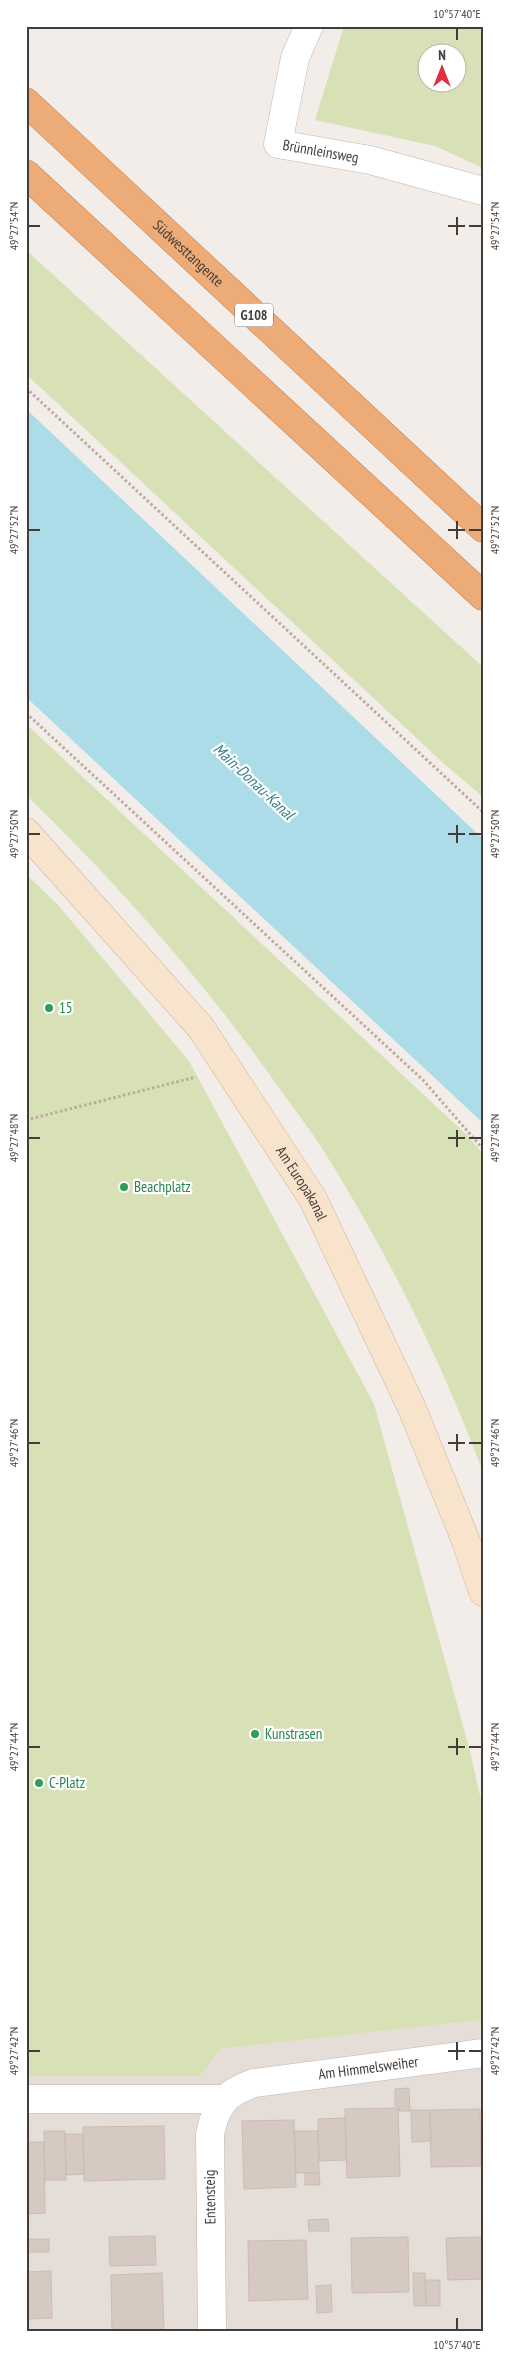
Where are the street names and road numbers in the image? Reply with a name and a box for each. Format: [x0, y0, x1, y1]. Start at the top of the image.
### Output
street label: Brünnleinsweg [281, 135, 360, 167]
street label: Südwesttangente [149, 215, 228, 291]
road number: G108 [235, 304, 273, 326]
street label: Am Europakanal [272, 1142, 332, 1224]
street label: Am Himmelsweiher [317, 2051, 420, 2084]
street label: Entensteig [200, 2169, 219, 2225]

